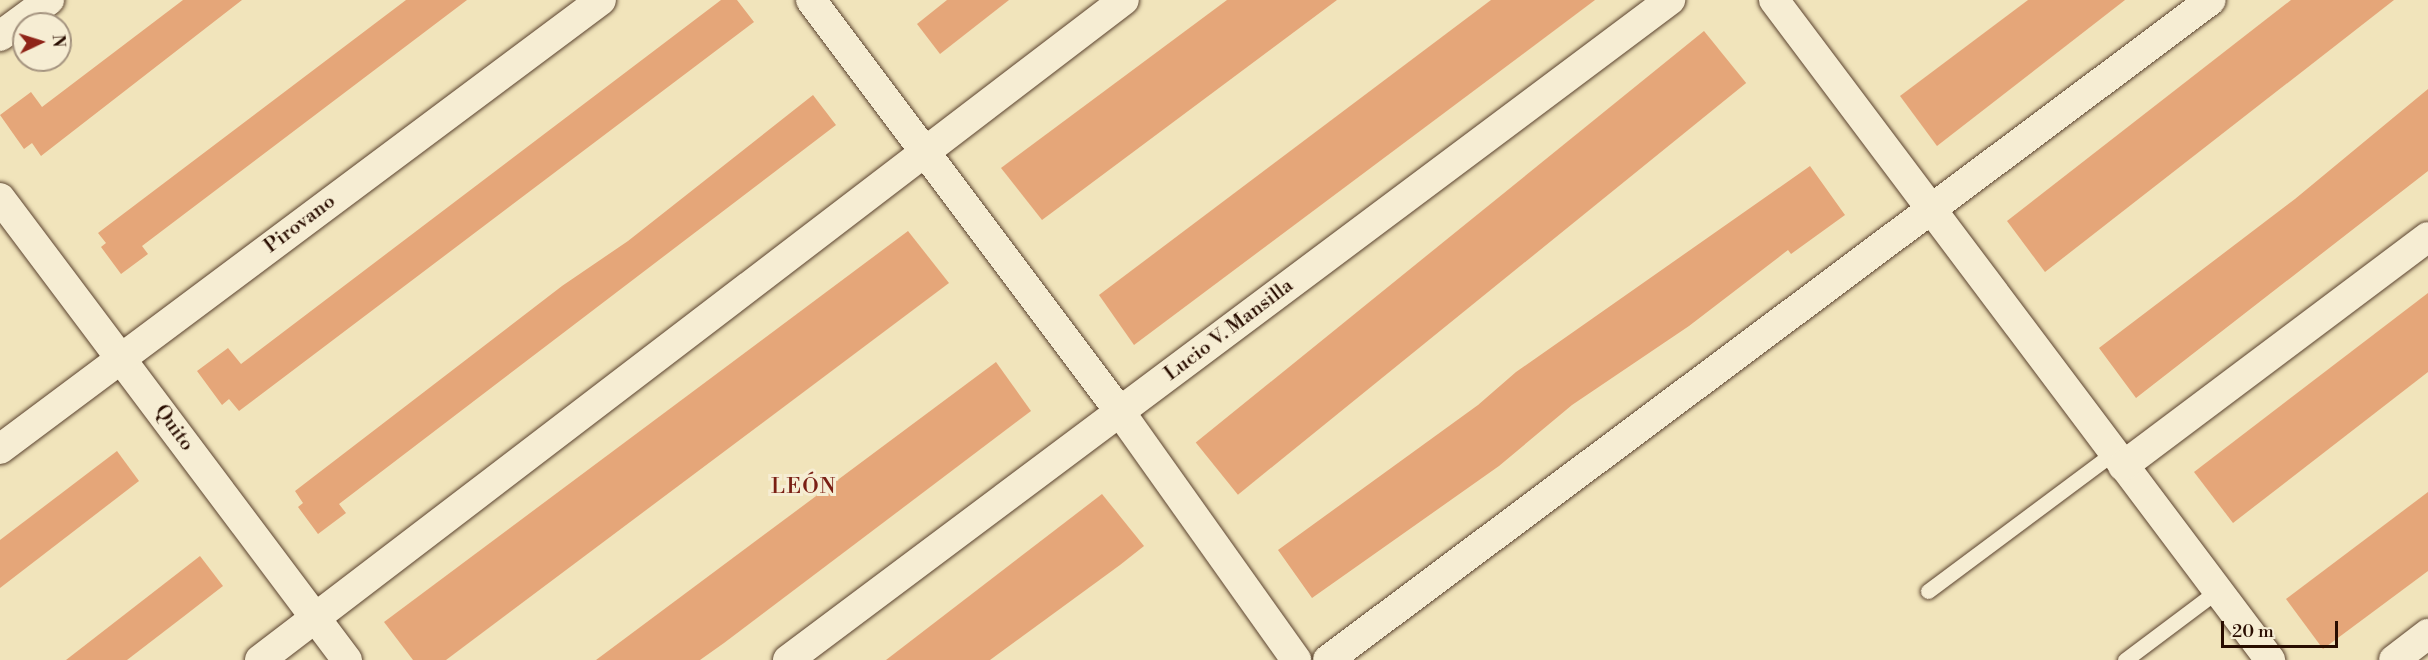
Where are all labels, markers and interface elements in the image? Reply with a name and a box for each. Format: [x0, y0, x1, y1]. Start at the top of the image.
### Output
north arrow [12, 12, 72, 72]
text: N [48, 34, 68, 48]
street label: Pirovano [260, 190, 340, 258]
street label: Lucio V. Mansilla [1160, 274, 1298, 386]
street label: Quito [149, 400, 199, 456]
district label: LEÓN [771, 474, 837, 500]
scale bar [2224, 609, 2341, 647]
text: 20 m [2232, 620, 2274, 643]

